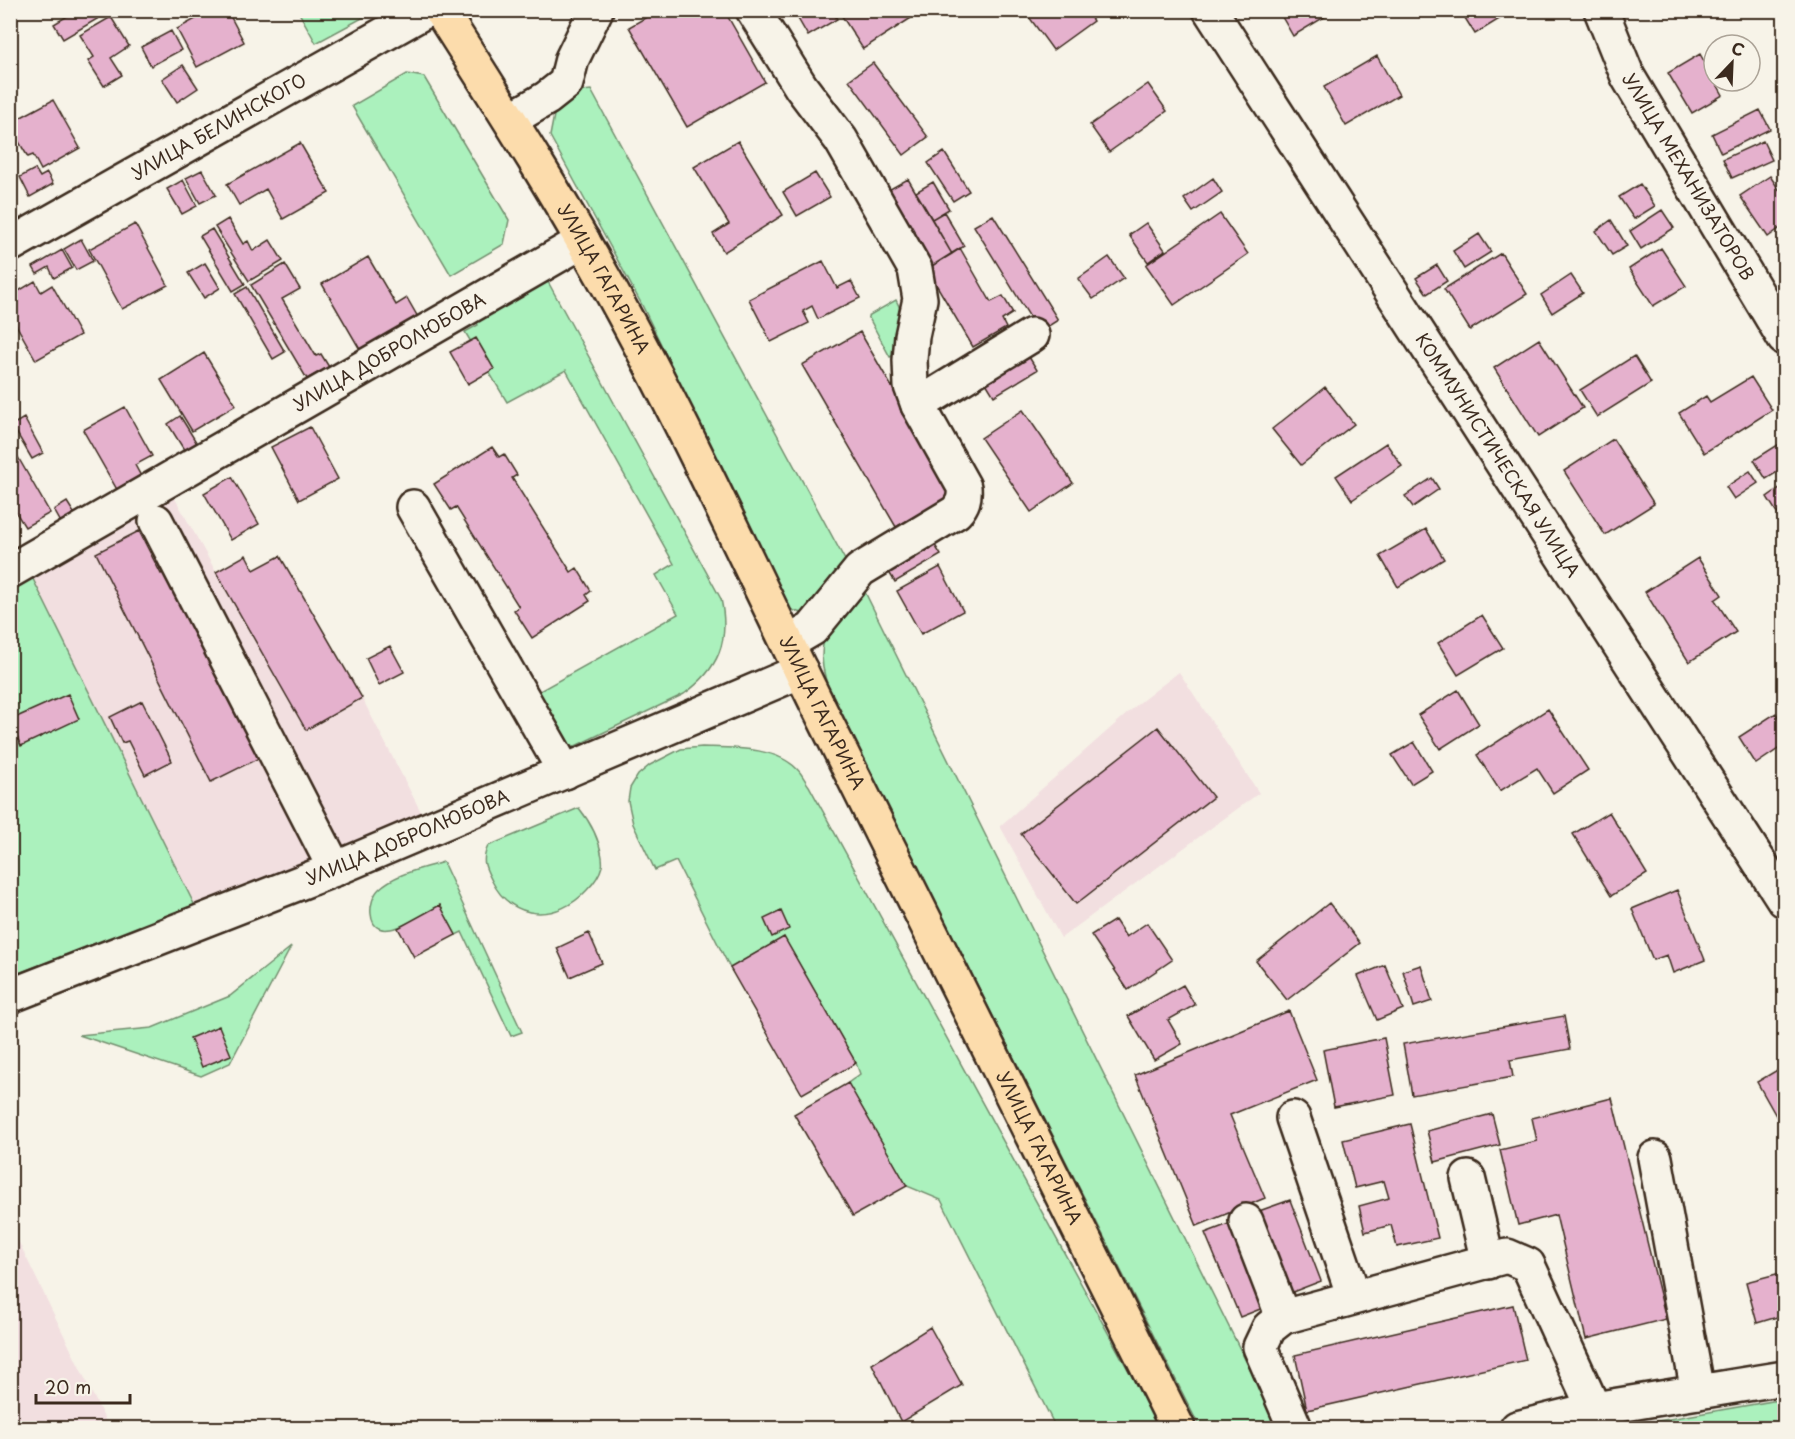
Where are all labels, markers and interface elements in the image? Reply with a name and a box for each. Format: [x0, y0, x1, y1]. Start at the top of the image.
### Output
north arrow [1702, 33, 1762, 93]
text: С [1728, 35, 1748, 62]
street label: УЛИЦА БЕЛИНСКОГО [126, 66, 311, 186]
street label: УЛИЦА МЕХАНИЗАТОРОВ [1617, 68, 1762, 285]
street label: УЛИЦА ГАГАРИНА [552, 198, 658, 358]
street label: УЛИЦА ДОБРОЛЮБОВА [287, 285, 490, 417]
street label: КОММУНИСТИЧЕСКАЯ УЛИЦА [1410, 327, 1587, 582]
street label: УЛИЦА ГАГАРИНА [774, 631, 873, 794]
street label: УЛИЦА ДОБРОЛЮБОВА [301, 782, 513, 891]
street label: УЛИЦА ГАГАРИНА [991, 1066, 1090, 1229]
scale bar [36, 1367, 130, 1405]
text: 20 m [45, 1373, 91, 1400]

